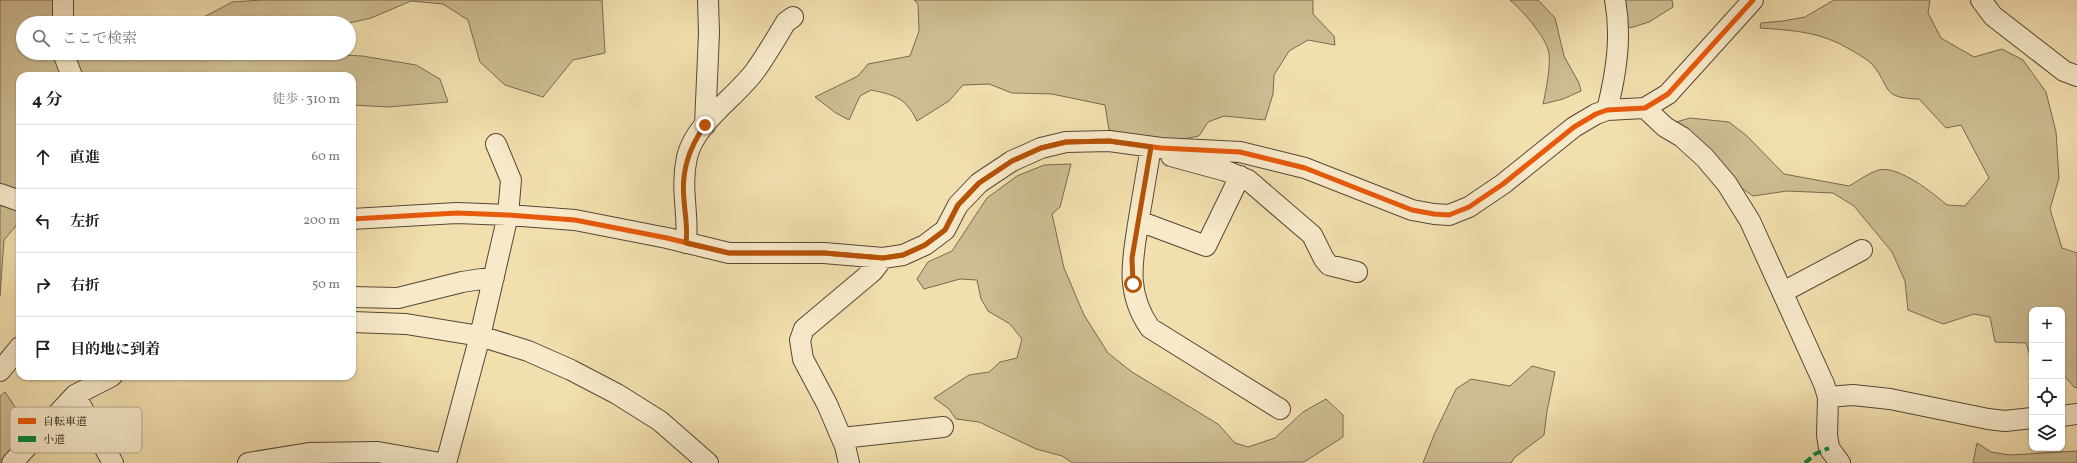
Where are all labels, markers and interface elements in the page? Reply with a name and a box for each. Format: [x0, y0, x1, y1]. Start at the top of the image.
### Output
search box [16, 16, 356, 60]
icon: search [30, 27, 52, 49]
text: ここで検索 [62, 29, 137, 50]
text: 4 分 [32, 89, 63, 112]
text: 徒歩 · 310 m [273, 91, 340, 109]
route end [696, 116, 714, 134]
icon: ahead [32, 146, 54, 168]
text: 直進 [70, 148, 100, 169]
text: 60 m [312, 148, 340, 166]
icon: left [32, 210, 54, 232]
text: 左折 [70, 212, 100, 233]
text: 200 m [303, 212, 340, 230]
icon: right [32, 274, 54, 296]
route start [1124, 275, 1142, 293]
text: 右折 [70, 276, 100, 297]
text: 50 m [312, 276, 340, 294]
map controls [2029, 307, 2065, 451]
button: + [2029, 307, 2065, 343]
icon: arrive [32, 338, 54, 360]
text: 目的地に到着 [70, 340, 160, 361]
button: − [2029, 343, 2065, 379]
button: locate [2029, 379, 2065, 415]
legend [10, 407, 142, 453]
text: 自転車道 [43, 415, 87, 430]
button: layers [2029, 415, 2065, 451]
text: 小道 [43, 433, 65, 448]

